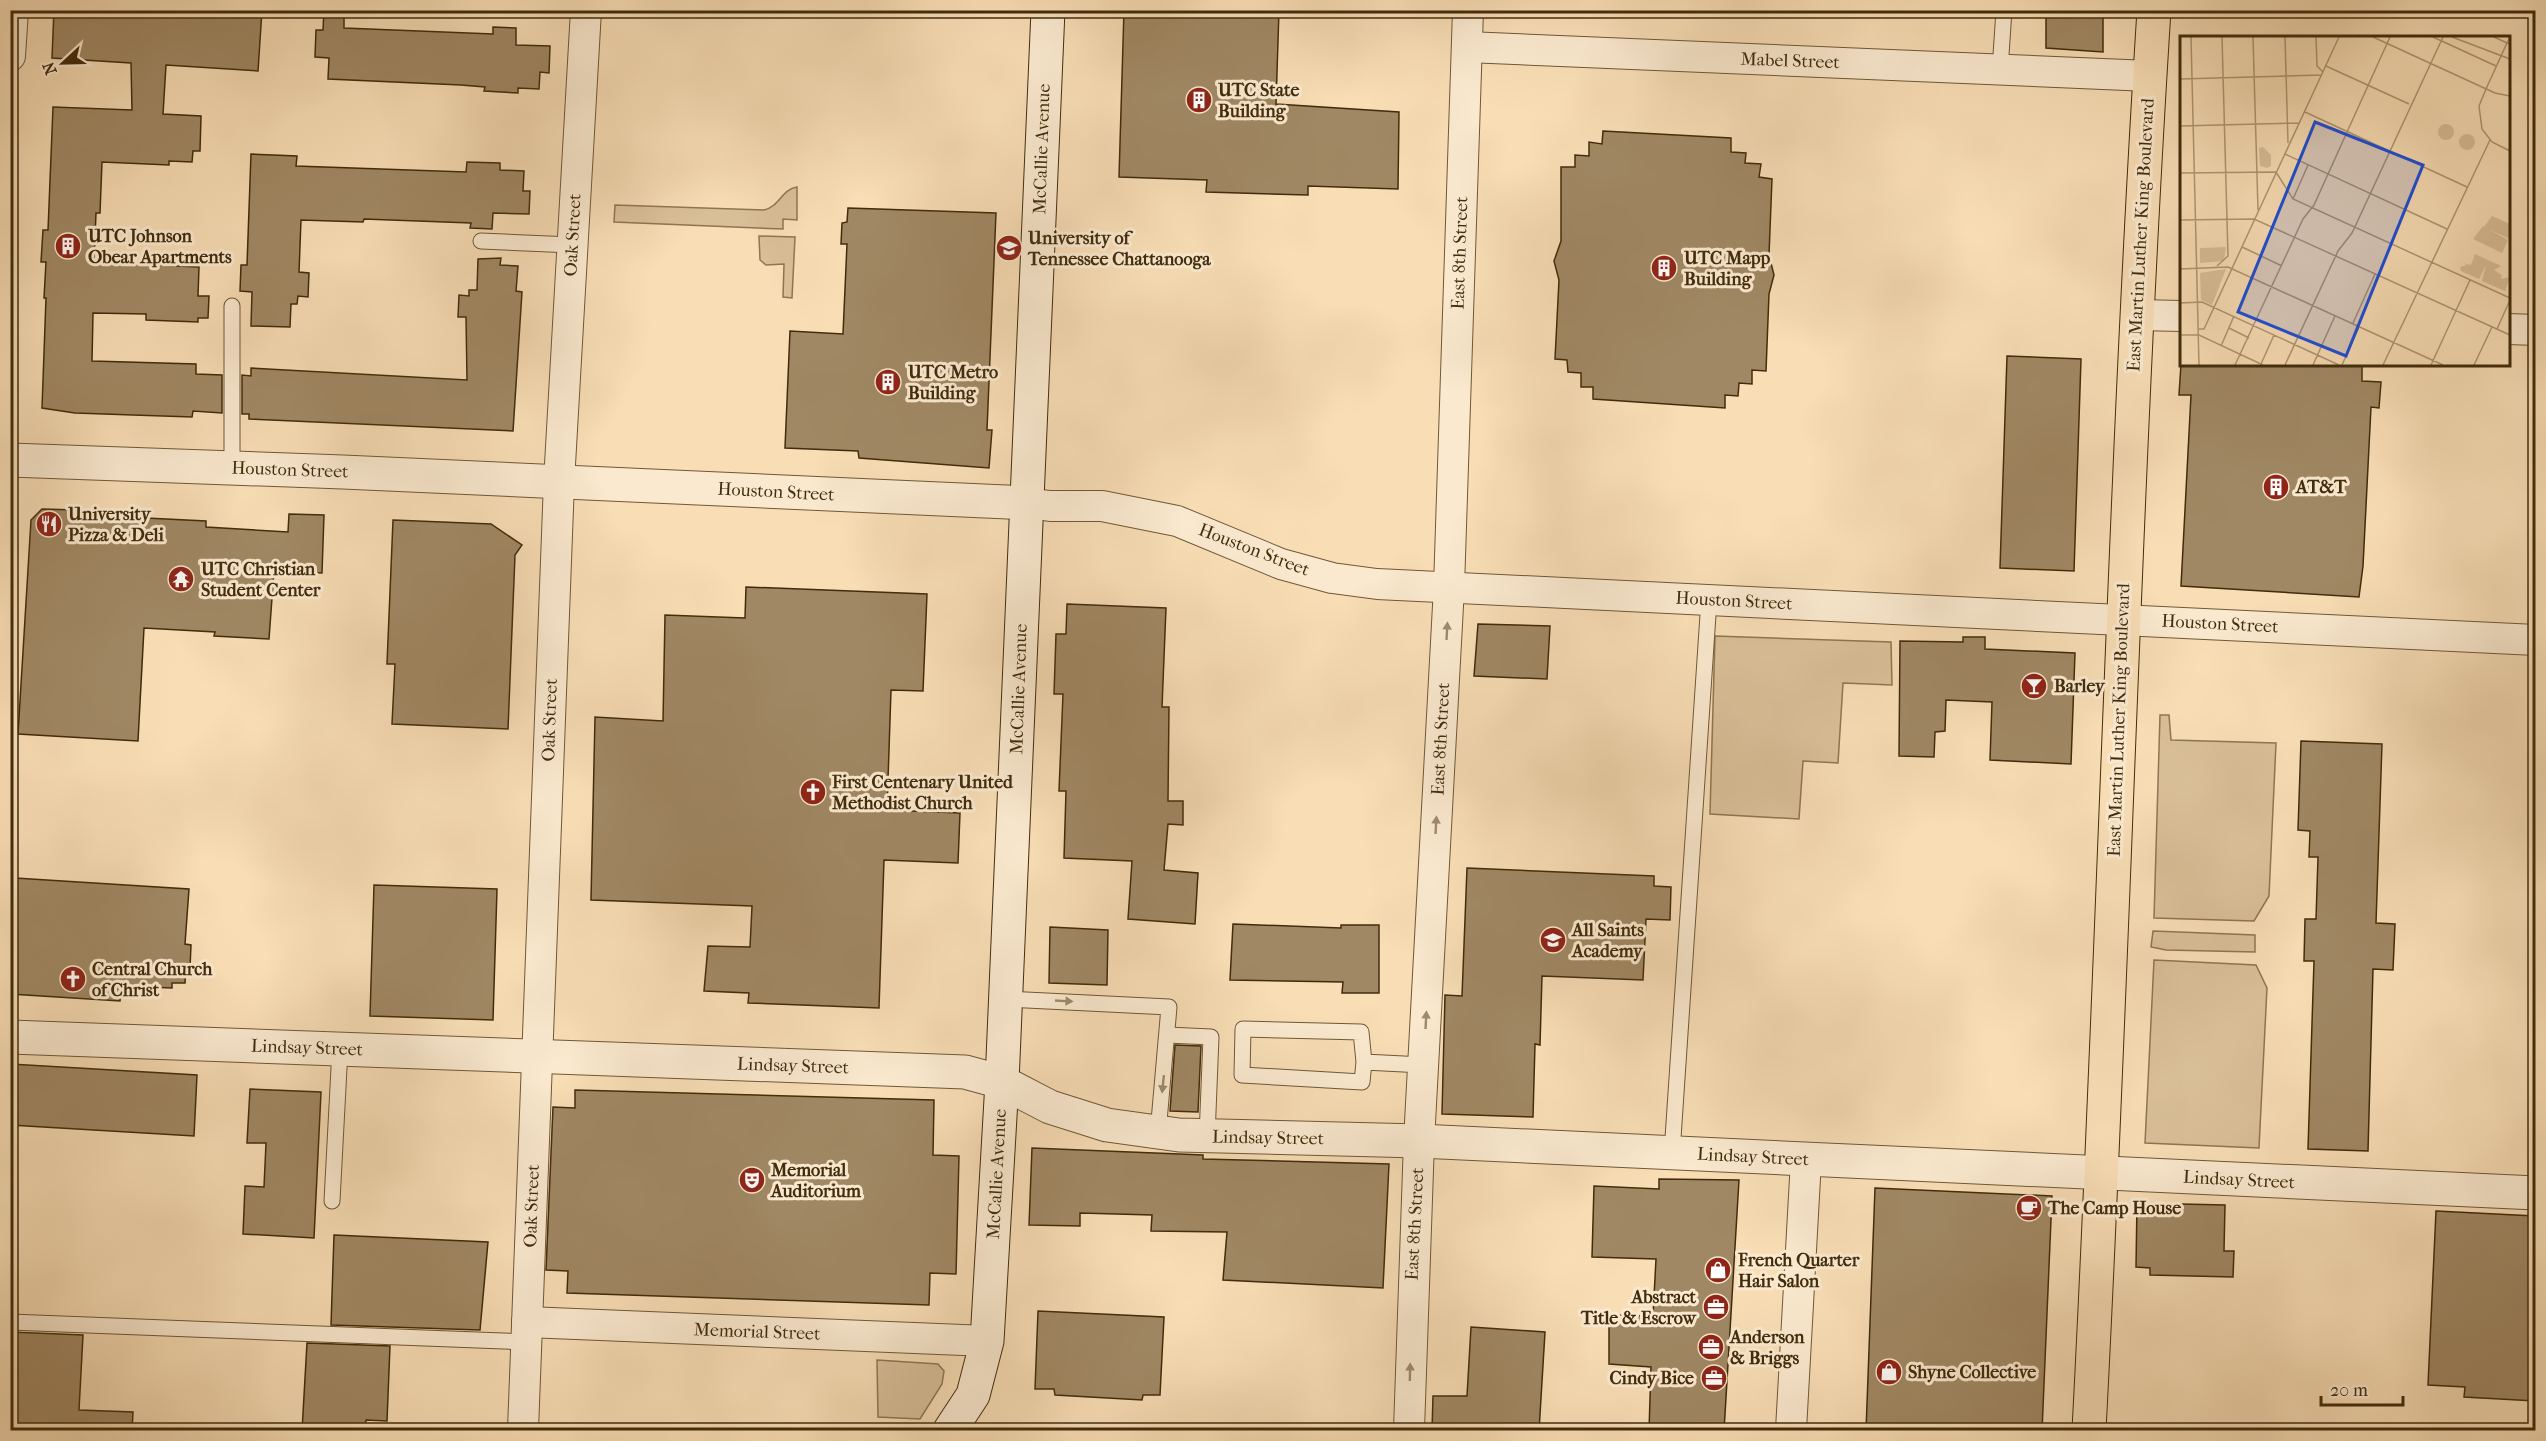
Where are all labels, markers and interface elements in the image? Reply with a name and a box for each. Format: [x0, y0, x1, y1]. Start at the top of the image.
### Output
north arrow [33, 33, 93, 93]
inset map [2180, 36, 2510, 366]
street label: Mabel Street [1740, 49, 1841, 73]
text: N [38, 58, 61, 78]
place label: UTC State Building [1217, 80, 1299, 122]
street label: McCallie Avenue [1029, 83, 1055, 215]
building icon: UTC State Building [1184, 85, 1214, 115]
street label: East Martin Luther King Boulevard [2123, 98, 2159, 372]
street label: Oak Street [560, 192, 586, 277]
street label: East 8th Street [1448, 196, 1472, 310]
place label: UTC Johnson Obear Apartments [87, 226, 232, 268]
place label: University of Tennessee Chattanooga [1027, 228, 1211, 270]
building icon: UTC Johnson Obear Apartments [53, 231, 83, 261]
school or university icon: University of Tennessee Chattanooga [994, 233, 1024, 263]
place label: UTC Mapp Building [1683, 248, 1771, 290]
building icon: UTC Mapp Building [1649, 253, 1679, 283]
place label: UTC Metro Building [907, 362, 998, 404]
building icon: UTC Metro Building [873, 367, 903, 397]
street label: Houston Street [231, 457, 349, 483]
building icon: AT&T [2261, 472, 2291, 502]
place label: AT&T [2295, 477, 2347, 498]
street label: Houston Street [717, 478, 836, 506]
place label: University Pizza & Deli [67, 504, 164, 546]
restaurant icon: University Pizza & Deli [34, 509, 64, 539]
street label: Houston Street [1196, 519, 1313, 581]
place label: UTC Christian Student Center [200, 559, 321, 601]
temple icon: UTC Christian Student Center [166, 564, 196, 594]
street label: East Martin Luther King Boulevard [2104, 583, 2134, 857]
street label: Houston Street [1675, 587, 1794, 615]
street label: Houston Street [2161, 610, 2280, 638]
one-way arrow [1442, 621, 1451, 640]
street label: McCallie Avenue [1006, 623, 1032, 755]
bar icon: Barley [2019, 671, 2049, 701]
place label: Barley [2054, 676, 2106, 697]
street label: Oak Street [538, 677, 562, 762]
street label: East 8th Street [1428, 681, 1454, 796]
place label: First Centenary United Methodist Church [831, 772, 1014, 814]
church icon: First Centenary United Methodist Church [798, 777, 828, 807]
one-way arrow [1432, 816, 1441, 835]
place label: All Saints Academy [1571, 920, 1644, 962]
school or university icon: All Saints Academy [1538, 925, 1568, 955]
place label: Central Church of Christ [92, 959, 213, 1001]
church icon: Central Church of Christ [58, 964, 88, 994]
one-way arrow [1054, 997, 1073, 1006]
one-way arrow [1421, 1011, 1430, 1030]
street label: Lindsay Street [251, 1036, 364, 1060]
street label: Lindsay Street [737, 1054, 850, 1078]
one-way arrow [1158, 1074, 1168, 1093]
street label: McCallie Avenue [983, 1108, 1011, 1240]
street label: Lindsay Street [1212, 1127, 1325, 1149]
street label: Lindsay Street [1697, 1144, 1810, 1170]
place label: Memorial Auditorium [770, 1160, 862, 1202]
street label: Oak Street [520, 1163, 544, 1248]
theatre icon: Memorial Auditorium [737, 1165, 767, 1195]
street label: East 8th Street [1402, 1166, 1428, 1281]
street label: Lindsay Street [2183, 1167, 2296, 1193]
cafe icon: The Camp House [2014, 1193, 2044, 1223]
place label: The Camp House [2047, 1198, 2181, 1219]
place label: French Quarter Hair Salon [1737, 1250, 1860, 1292]
shop icon: French Quarter Hair Salon [1703, 1255, 1733, 1285]
place label: Abstract Title & Escrow [1580, 1287, 1698, 1329]
office icon: Abstract Title & Escrow [1701, 1292, 1731, 1322]
street label: Memorial Street [693, 1319, 821, 1345]
place label: Anderson & Briggs [1729, 1327, 1805, 1369]
office icon: Anderson & Briggs [1696, 1332, 1726, 1362]
shop icon: Shyne Collective [1874, 1357, 1904, 1387]
place label: Shyne Collective [1908, 1362, 2036, 1383]
one-way arrow [1405, 1363, 1415, 1382]
office icon: Cindy Bice [1699, 1363, 1729, 1393]
place label: Cindy Bice [1610, 1368, 1694, 1389]
scale bar [2321, 1369, 2404, 1407]
text: 20 m [2330, 1380, 2368, 1401]

